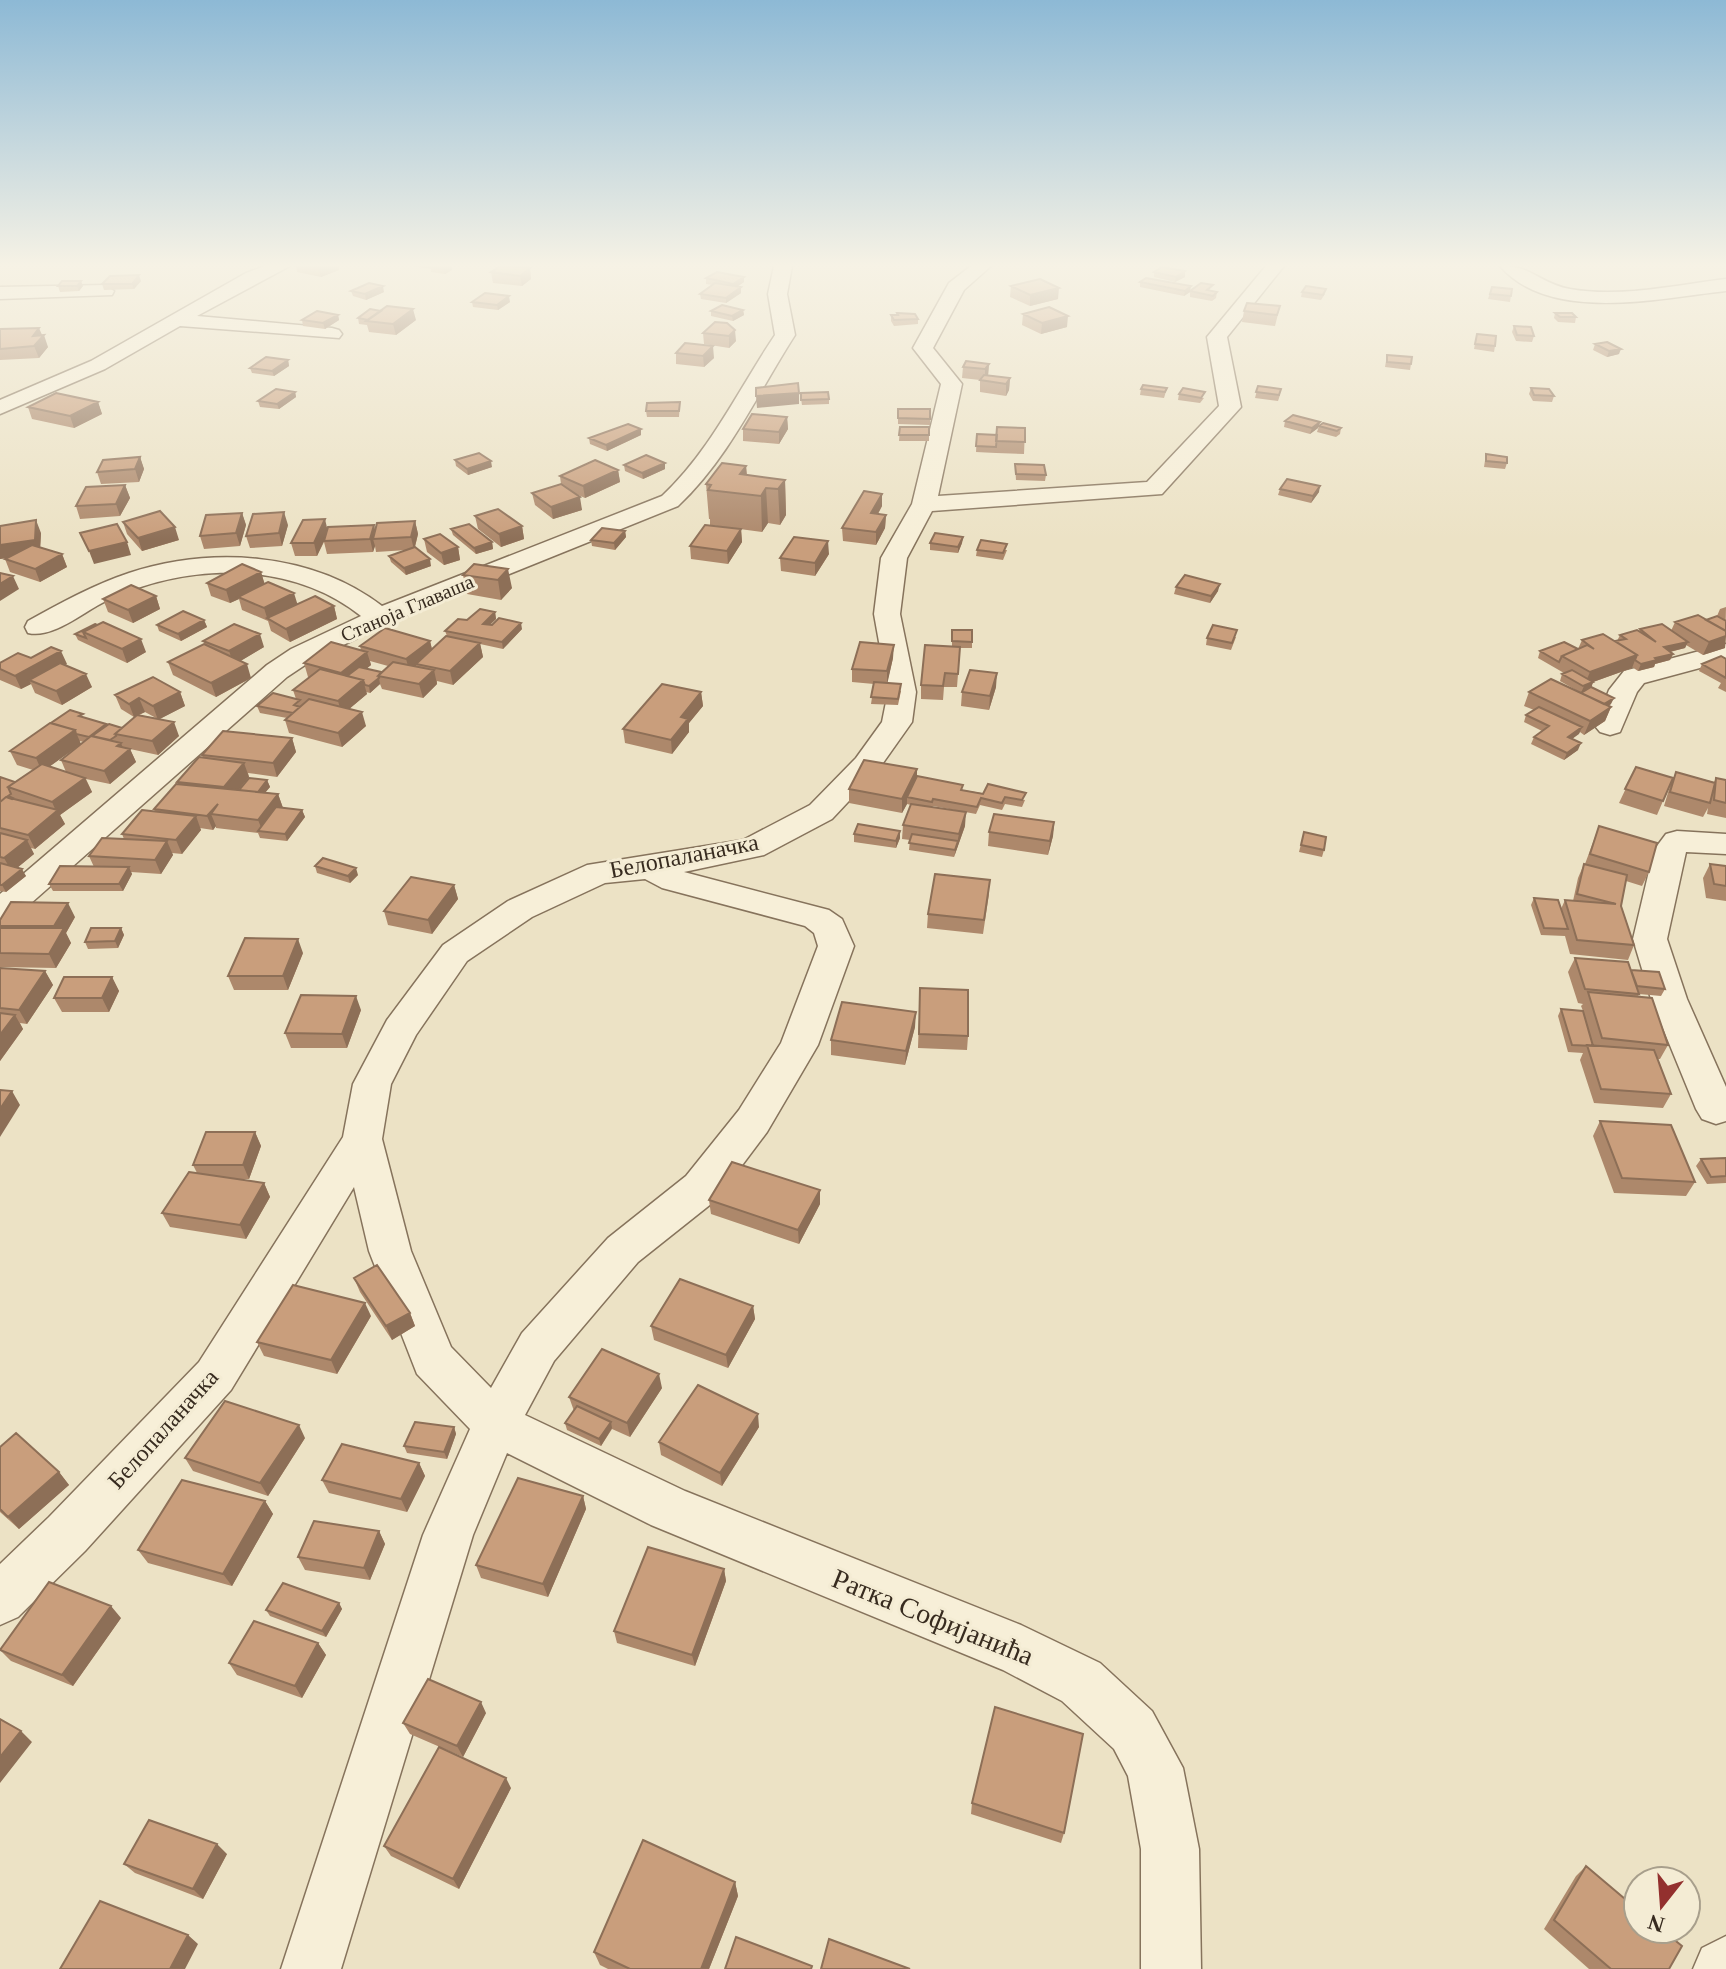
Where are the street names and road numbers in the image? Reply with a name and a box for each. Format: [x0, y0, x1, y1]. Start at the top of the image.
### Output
street label: Станоја Главаша [337, 570, 477, 647]
street label: Белопаланачка [607, 829, 761, 883]
street label: Белопаланачка [103, 1364, 224, 1494]
street label: Ратка Софијанића [828, 1562, 1039, 1672]

